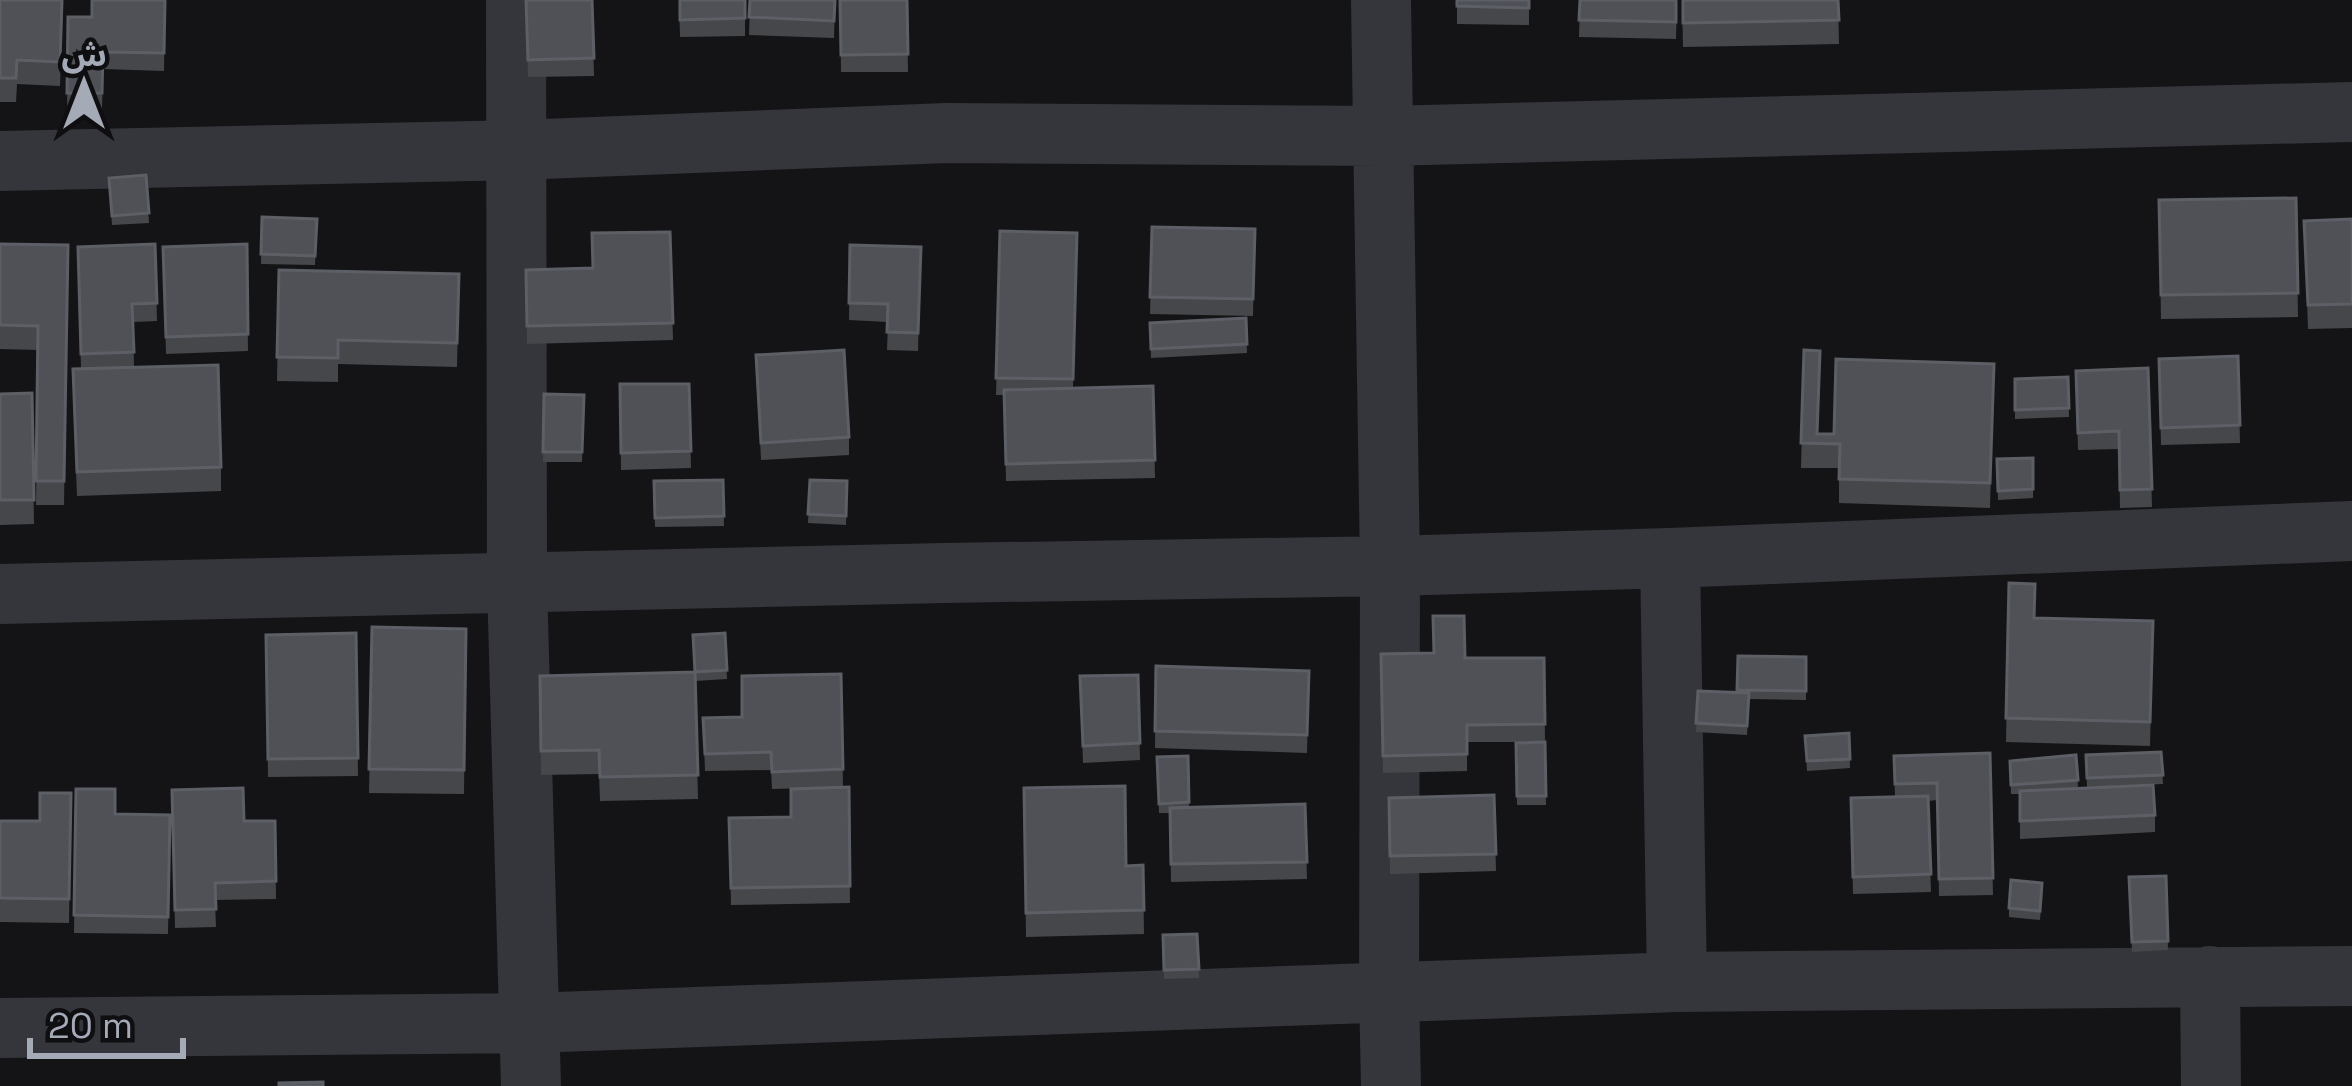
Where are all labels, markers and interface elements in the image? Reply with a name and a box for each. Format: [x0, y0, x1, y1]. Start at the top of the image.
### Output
north arrow [24, 24, 144, 144]
text: ش [61, 34, 107, 76]
scale bar [30, 984, 183, 1058]
text: 20 m [48, 1003, 133, 1049]

